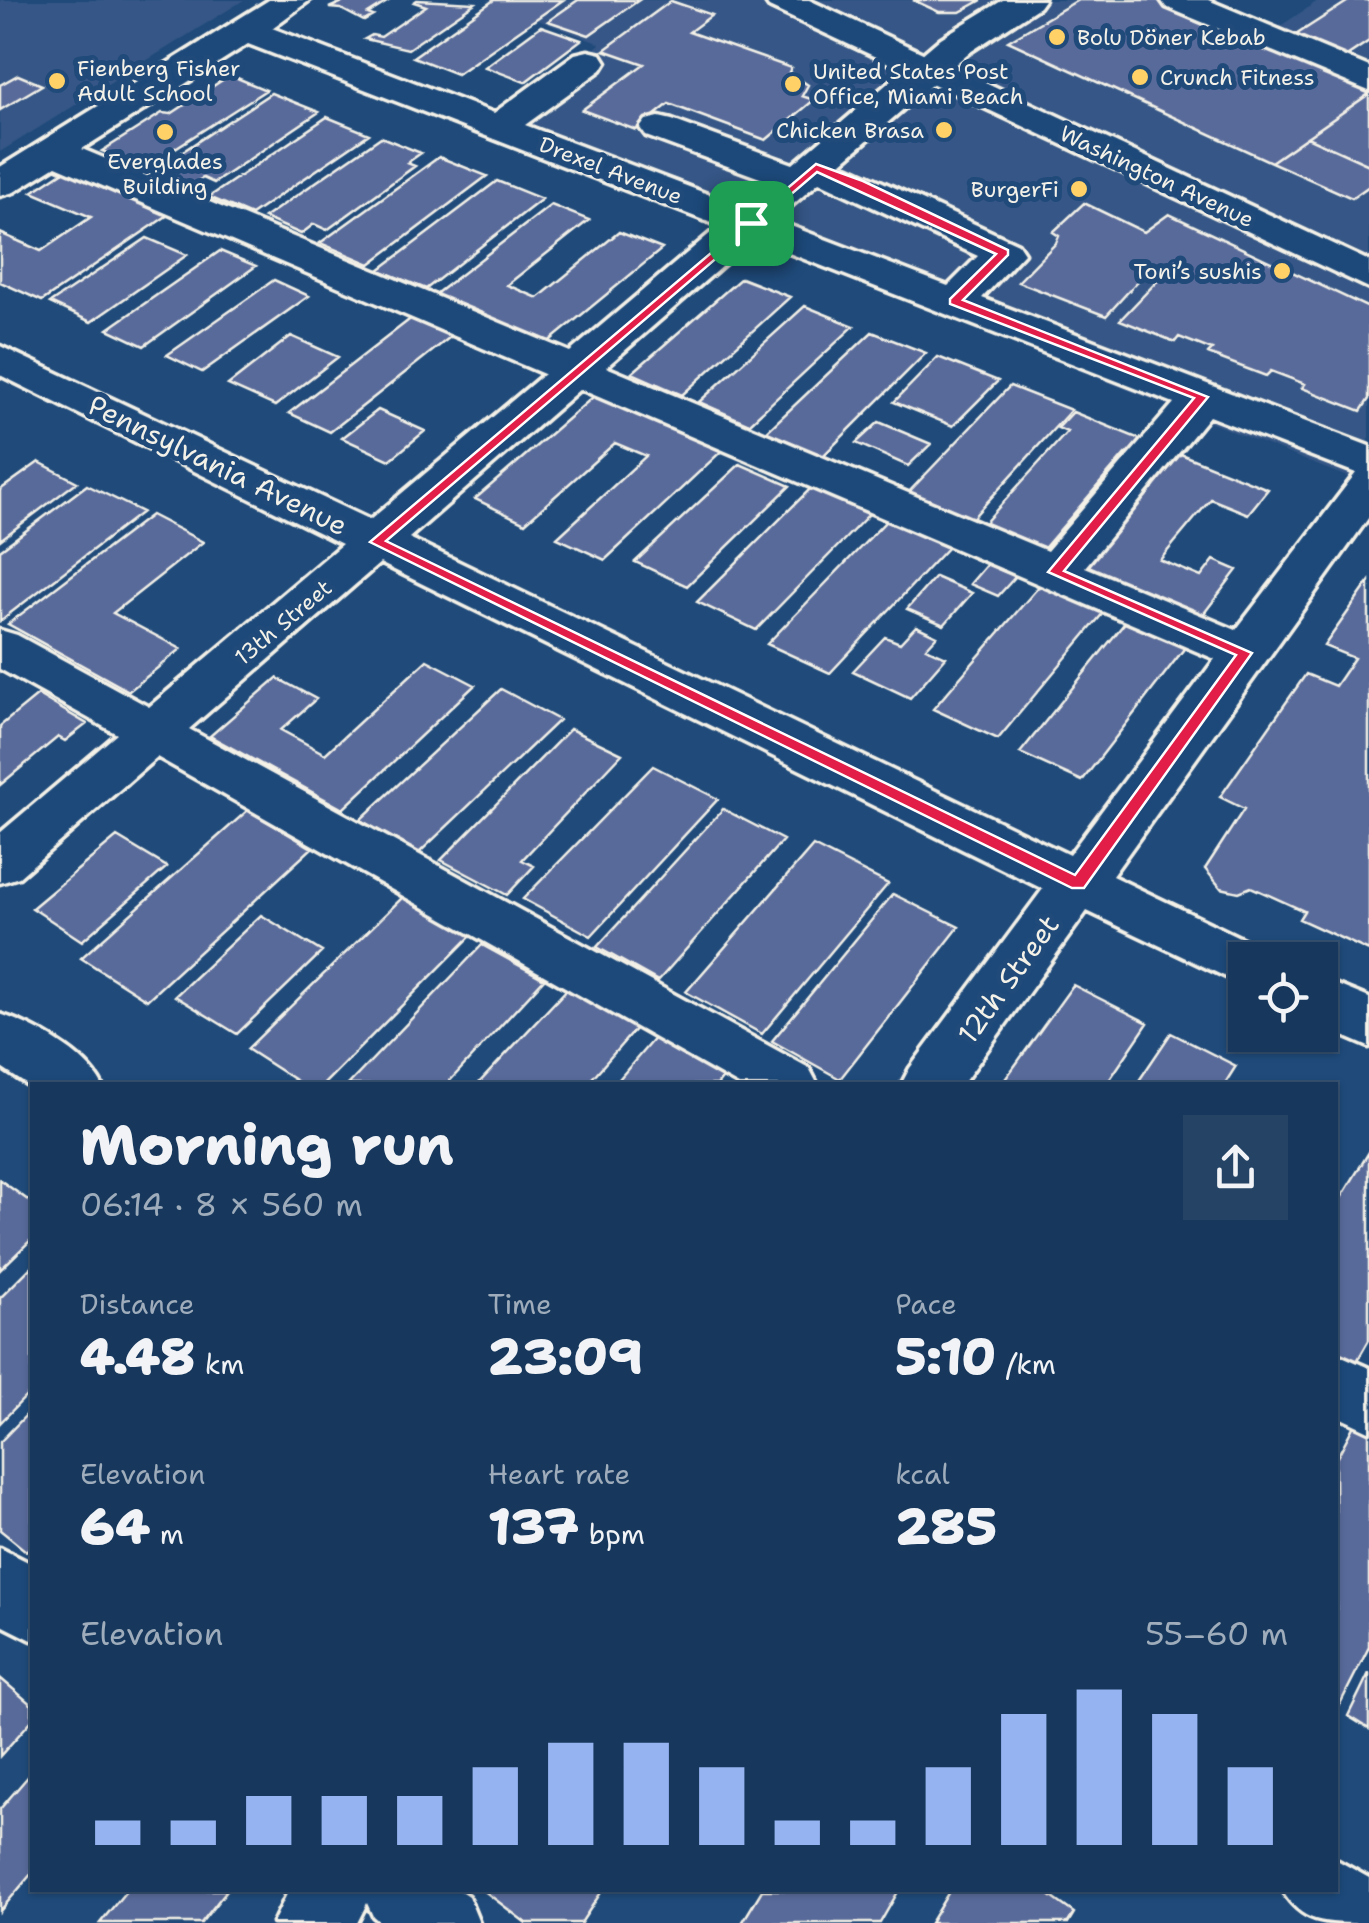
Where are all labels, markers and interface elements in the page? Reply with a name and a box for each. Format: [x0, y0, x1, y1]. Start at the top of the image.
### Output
place label: Bolu Döner Kebab [1077, 23, 1266, 52]
marker: Bolu Döner Kebab [1046, 26, 1068, 48]
place label: Fienberg Fisher Adult School [77, 54, 240, 108]
place label: United States Post Office, Miami Beach [813, 57, 1024, 111]
place label: Crunch Fitness [1160, 63, 1315, 92]
marker: Crunch Fitness [1129, 66, 1151, 88]
marker: Fienberg Fisher Adult School [46, 70, 68, 92]
marker: United States Post Office, Miami Beach [782, 73, 804, 95]
place label: Chicken Brasa [776, 116, 924, 145]
marker: Chicken Brasa [933, 119, 955, 141]
street label: Washington Avenue [1055, 119, 1259, 234]
marker: Everglades Building [154, 121, 176, 143]
street label: Drexel Avenue [535, 130, 687, 211]
place label: Everglades Building [107, 147, 223, 201]
place label: BurgerFi [971, 175, 1059, 204]
marker: BurgerFi [1068, 178, 1090, 200]
pin [709, 181, 794, 266]
icon: arrive [724, 196, 779, 251]
place label: Toni’s sushis [1133, 257, 1262, 286]
marker: Toni’s sushis [1271, 260, 1293, 282]
street label: Pennsylvania Avenue [82, 386, 354, 544]
street label: 13th Street [229, 573, 338, 672]
street label: 12th Street [948, 907, 1068, 1051]
map controls [1228, 942, 1338, 1052]
button: locate [1228, 942, 1338, 1052]
text: Morning run [80, 1108, 454, 1182]
button: share [1183, 1115, 1288, 1220]
text: 06:14 · 8 × 560 m [80, 1183, 363, 1226]
text: Distance [80, 1285, 195, 1323]
text: Time [488, 1285, 552, 1323]
text: Pace [895, 1285, 957, 1323]
text: 4.48 [80, 1323, 195, 1390]
text: 23:09 [488, 1323, 643, 1390]
text: 5:10 [895, 1323, 996, 1390]
text: km [195, 1345, 244, 1383]
text: /km [996, 1345, 1056, 1383]
text: Elevation [80, 1455, 205, 1493]
text: Heart rate [488, 1455, 630, 1493]
text: kcal [895, 1455, 950, 1493]
text: 64 [80, 1493, 150, 1560]
text: 137 [488, 1493, 579, 1560]
text: 285 [895, 1493, 997, 1560]
text: m [150, 1515, 184, 1553]
text: bpm [579, 1515, 645, 1553]
text: Elevation [80, 1612, 223, 1655]
text: 55–60 m [1145, 1612, 1288, 1655]

